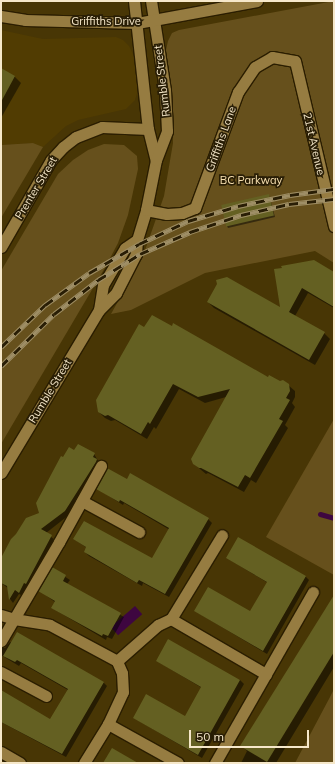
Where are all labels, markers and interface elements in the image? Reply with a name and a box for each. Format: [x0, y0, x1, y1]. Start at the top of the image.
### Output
street label: Griffiths Drive [71, 14, 141, 28]
street label: Rumble Street [151, 44, 173, 118]
street label: Griffiths Lane [203, 105, 239, 173]
street label: 21st Avenue [300, 112, 328, 176]
street label: Prenter Street [12, 154, 60, 222]
park label: BC Parkway [220, 173, 282, 187]
street label: Rumble Street [26, 357, 74, 425]
scale bar [191, 722, 311, 748]
text: 50 m [196, 729, 224, 744]

